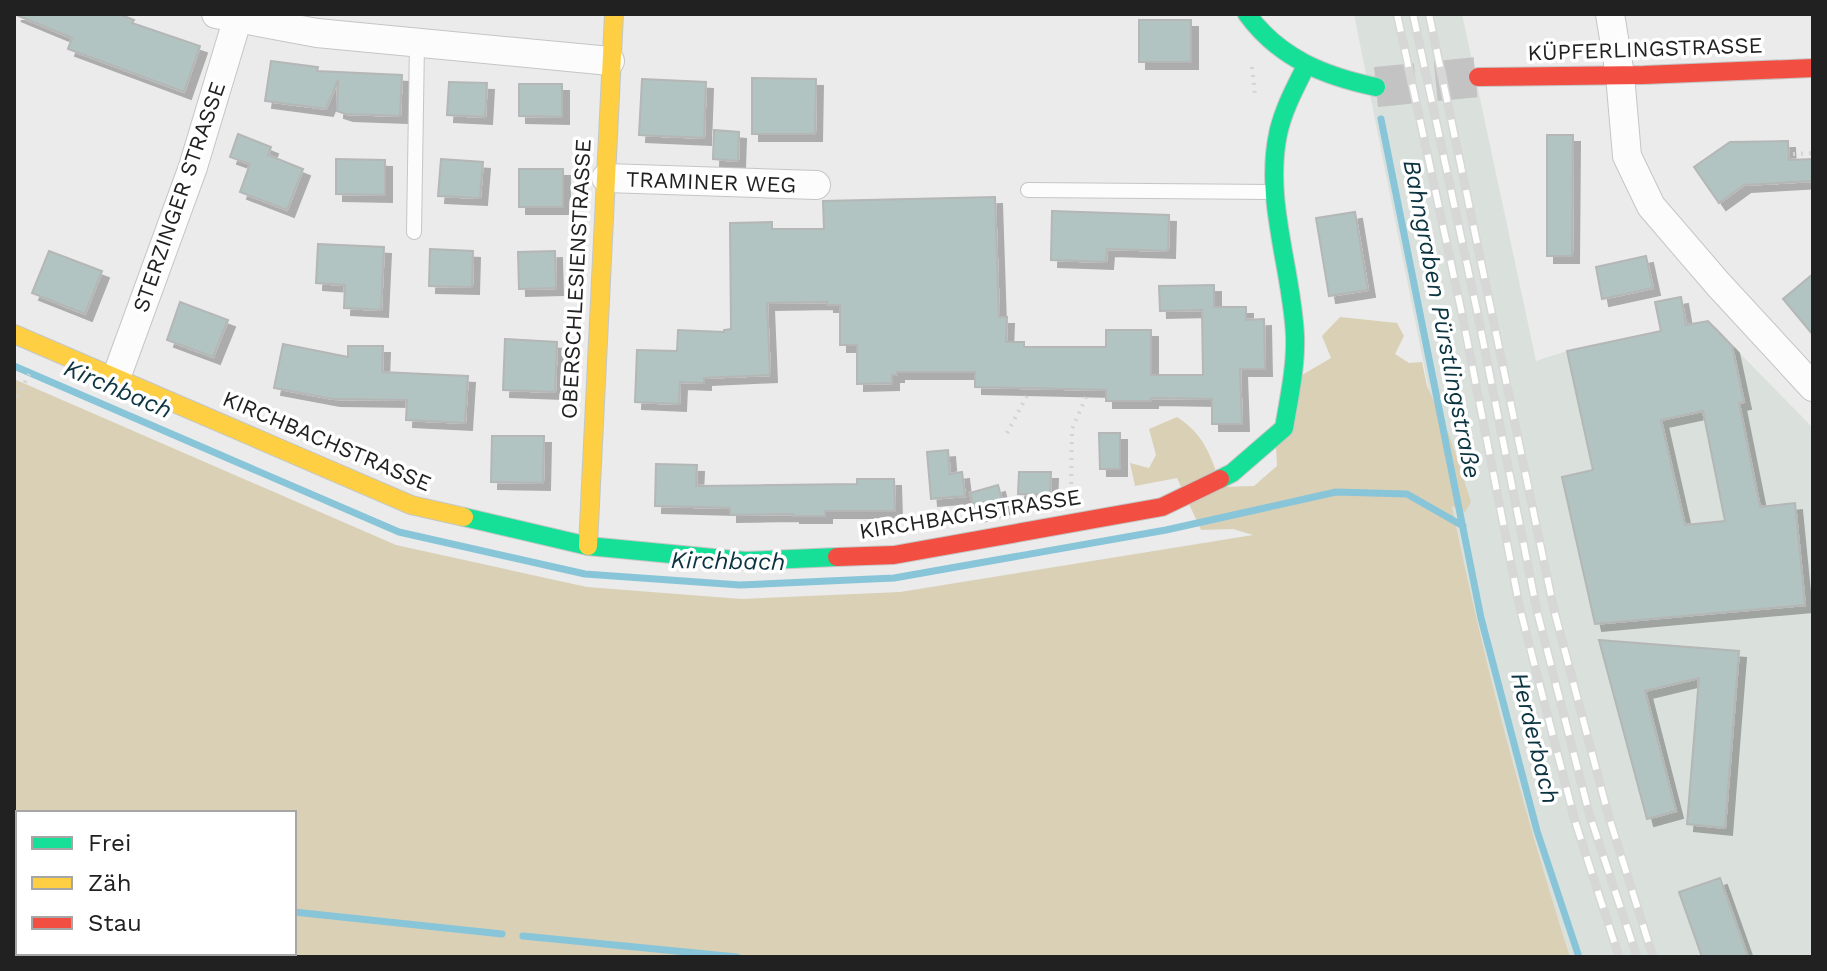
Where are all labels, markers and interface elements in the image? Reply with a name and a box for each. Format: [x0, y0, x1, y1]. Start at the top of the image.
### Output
street label: KÜPFERLINGSTRASSE [1527, 32, 1763, 66]
street label: STERZINGER STRASSE [128, 79, 230, 315]
street label: OBERSCHLESIENSTRASSE [556, 138, 596, 420]
water label: Bahngraben Pürstlingstraße [1397, 157, 1487, 481]
street label: TRAMINER WEG [625, 167, 797, 197]
water label: Kirchbach [60, 354, 176, 424]
street label: KIRCHBACHSTRASSE [219, 386, 435, 496]
street label: KIRCHBACHSTRASSE [857, 484, 1083, 544]
water label: Kirchbach [670, 546, 786, 576]
water label: Herderbach [1505, 669, 1565, 807]
legend [16, 811, 296, 955]
text: Frei [88, 829, 131, 857]
text: Zäh [88, 869, 132, 897]
text: Stau [88, 909, 142, 937]

